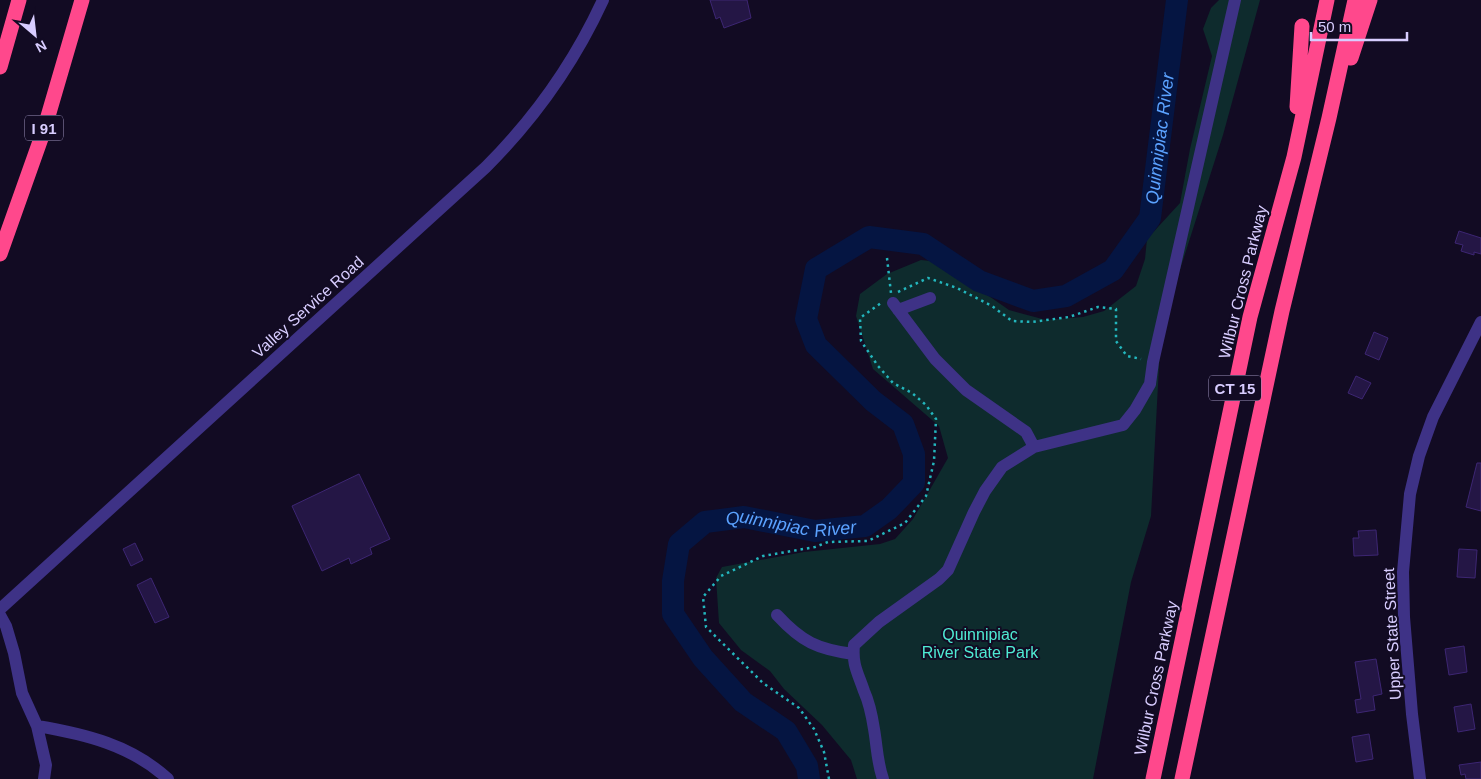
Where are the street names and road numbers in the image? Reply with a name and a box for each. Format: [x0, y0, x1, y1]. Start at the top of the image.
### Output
road number: I 91 [25, 116, 63, 140]
street label: Wilbur Cross Parkway [1216, 204, 1270, 360]
street label: Valley Service Road [249, 253, 367, 361]
road number: CT 15 [1209, 376, 1261, 400]
street label: Upper State Street [1380, 567, 1404, 701]
street label: Wilbur Cross Parkway [1131, 599, 1181, 757]

